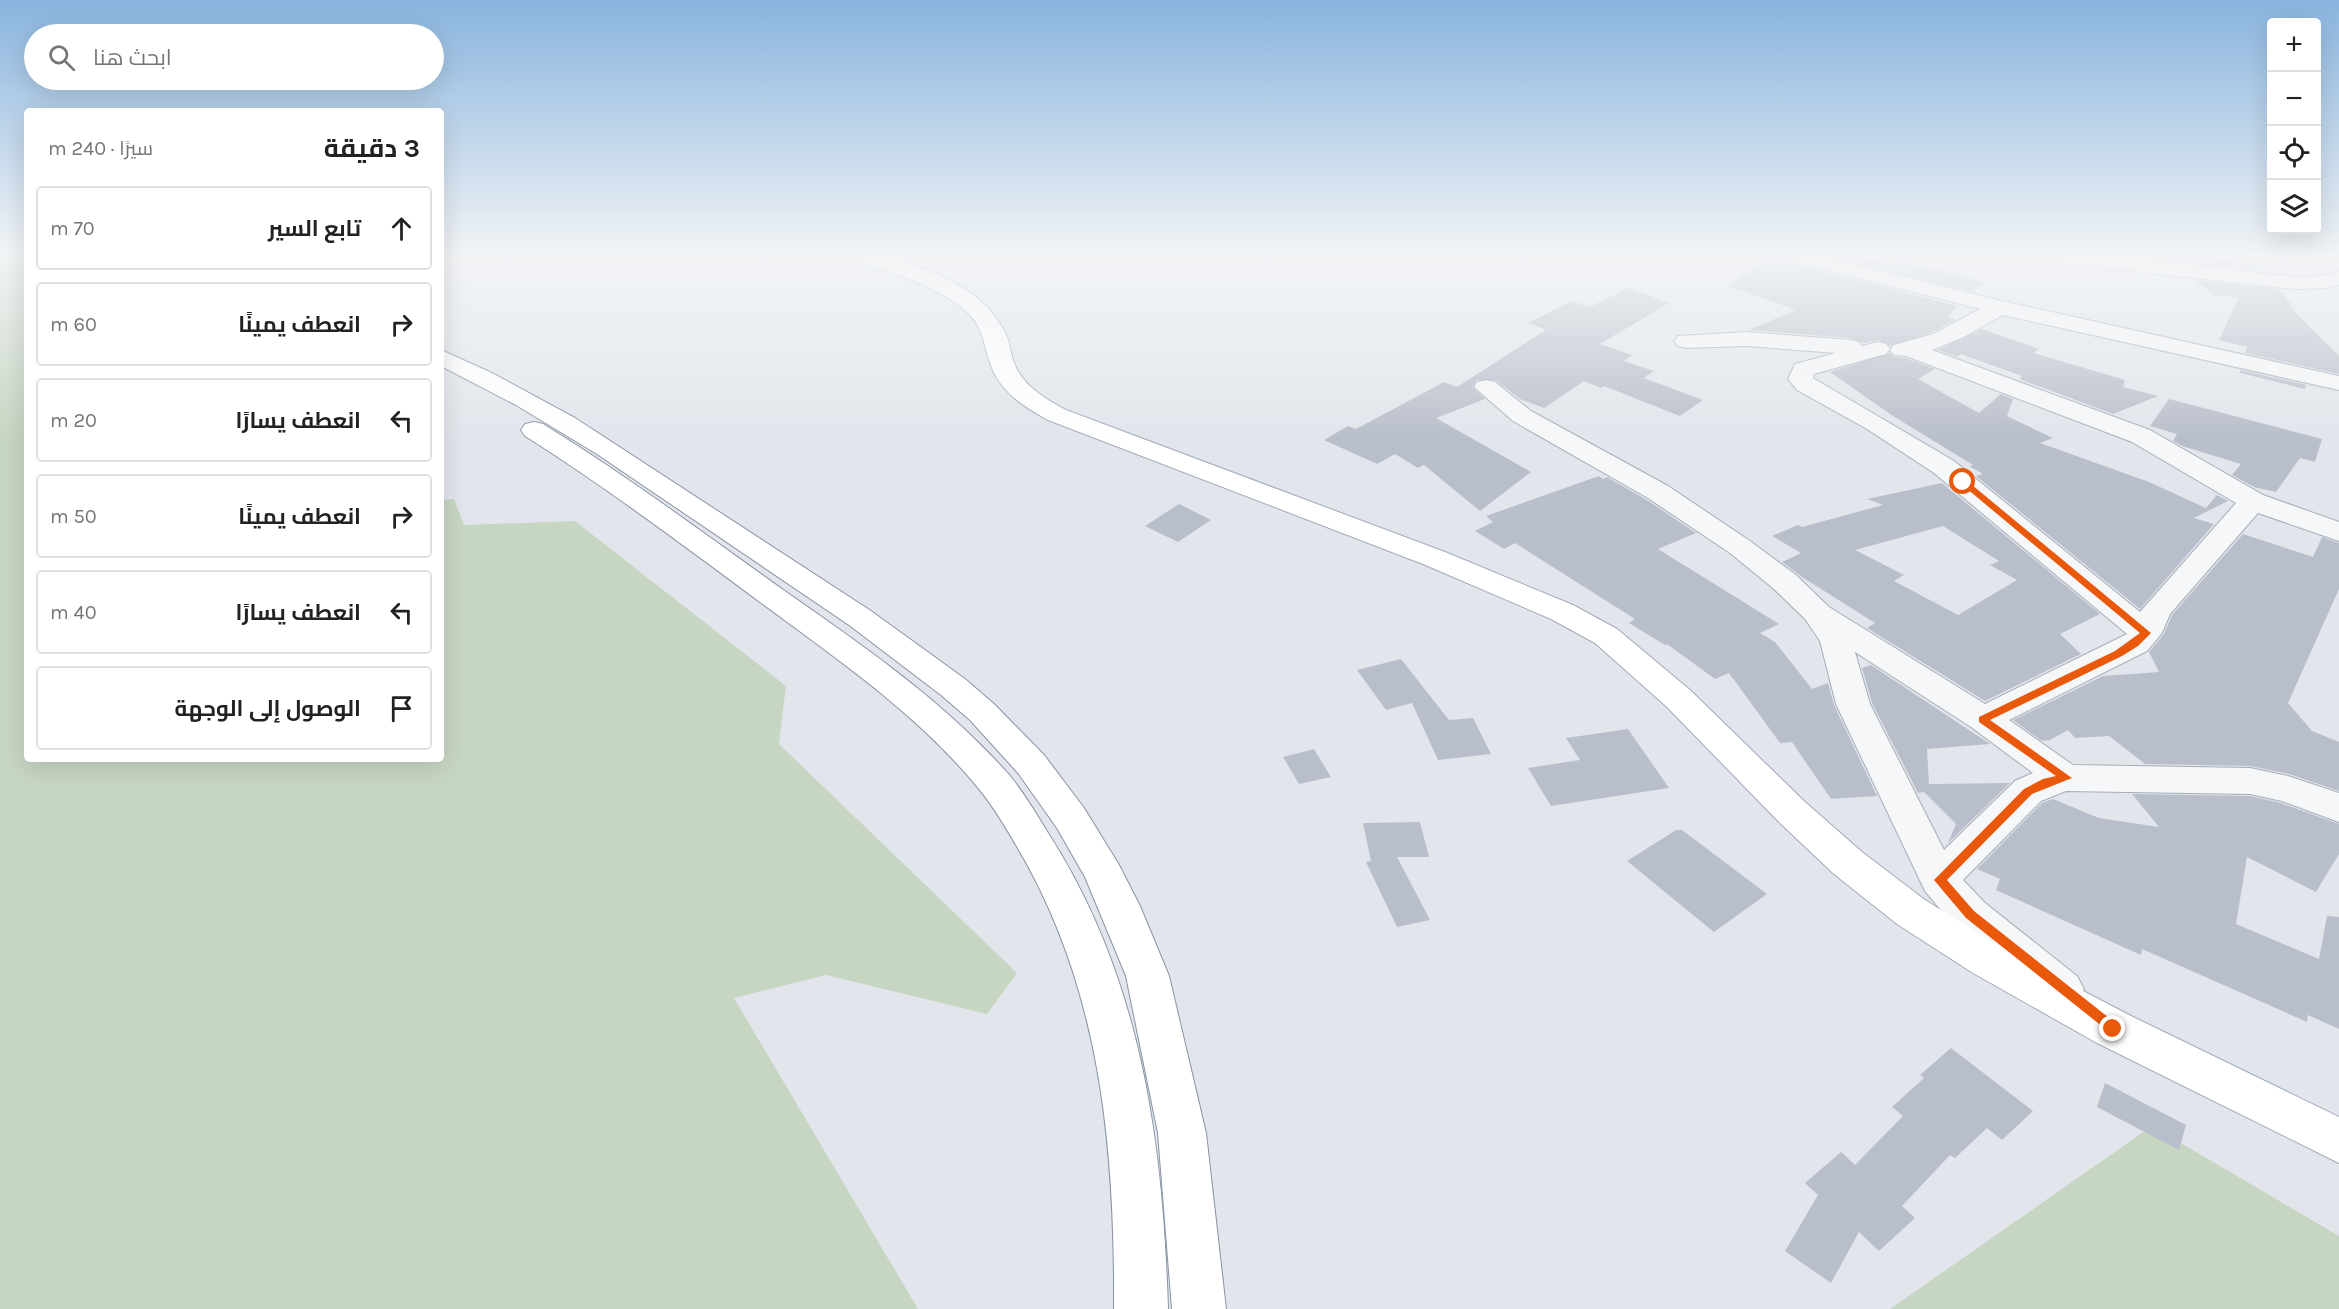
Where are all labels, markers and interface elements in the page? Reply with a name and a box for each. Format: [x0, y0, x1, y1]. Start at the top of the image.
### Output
map controls [2267, 18, 2321, 234]
button: + [2267, 18, 2321, 72]
search box [24, 24, 444, 90]
icon: search [45, 41, 78, 74]
text: ابحث هنا [93, 45, 172, 71]
button: − [2267, 72, 2321, 126]
button: locate [2267, 126, 2321, 180]
text: 3 دقيقة [324, 133, 420, 164]
text: سيرًا · 240 m [48, 137, 153, 160]
button: layers [2267, 180, 2321, 234]
icon: ahead [385, 212, 418, 245]
text: تابع السير [268, 216, 361, 242]
text: 70 m [50, 217, 95, 240]
icon: right [385, 308, 418, 341]
text: انعطف يمينًا [238, 312, 361, 338]
text: 60 m [50, 313, 97, 336]
icon: left [385, 404, 418, 437]
text: انعطف يسارًا [235, 408, 361, 434]
text: 20 m [50, 409, 97, 432]
route start [1949, 468, 1975, 494]
icon: right [385, 500, 418, 533]
text: انعطف يمينًا [238, 504, 361, 530]
text: 50 m [50, 505, 97, 528]
icon: left [385, 596, 418, 629]
text: انعطف يسارًا [235, 600, 361, 626]
text: 40 m [50, 601, 97, 624]
icon: arrive [385, 692, 418, 725]
text: الوصول إلى الوجهة [175, 696, 361, 722]
route end [2099, 1015, 2125, 1041]

